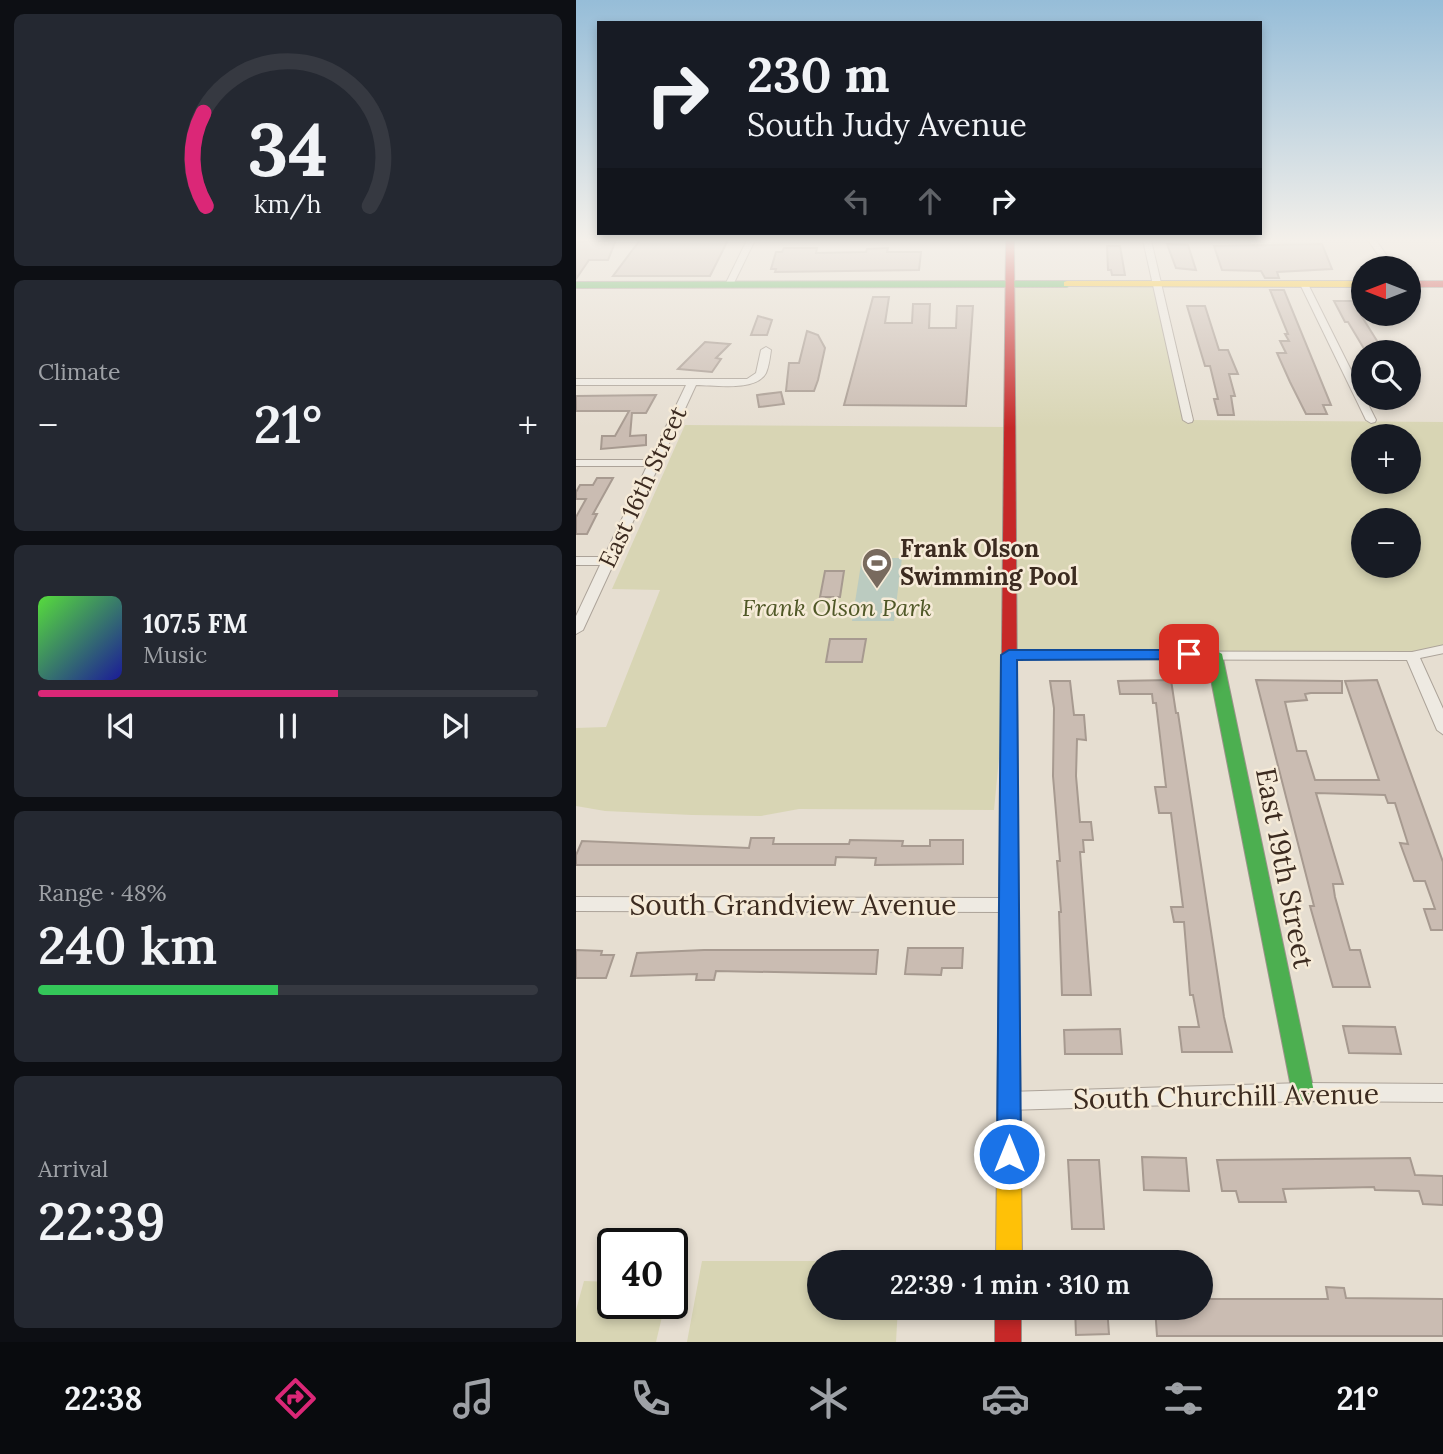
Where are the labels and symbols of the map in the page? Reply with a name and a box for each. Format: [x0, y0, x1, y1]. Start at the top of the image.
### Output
north arrow [1351, 256, 1421, 326]
street label: East 16th Street [592, 400, 694, 572]
place label: Frank Olson Swimming Pool [900, 533, 1078, 592]
sports icon: Frank Olson Swimming Pool [860, 546, 894, 590]
park label: Frank Olson Park [742, 592, 932, 623]
pin [1159, 624, 1219, 684]
street label: East 19th Street [1248, 765, 1322, 972]
street label: South Grandview Avenue [629, 887, 957, 923]
street label: South Churchill Avenue [1073, 1075, 1379, 1117]
position arrow [972, 1117, 1046, 1191]
speed limit sign: 40 [597, 1228, 688, 1319]

